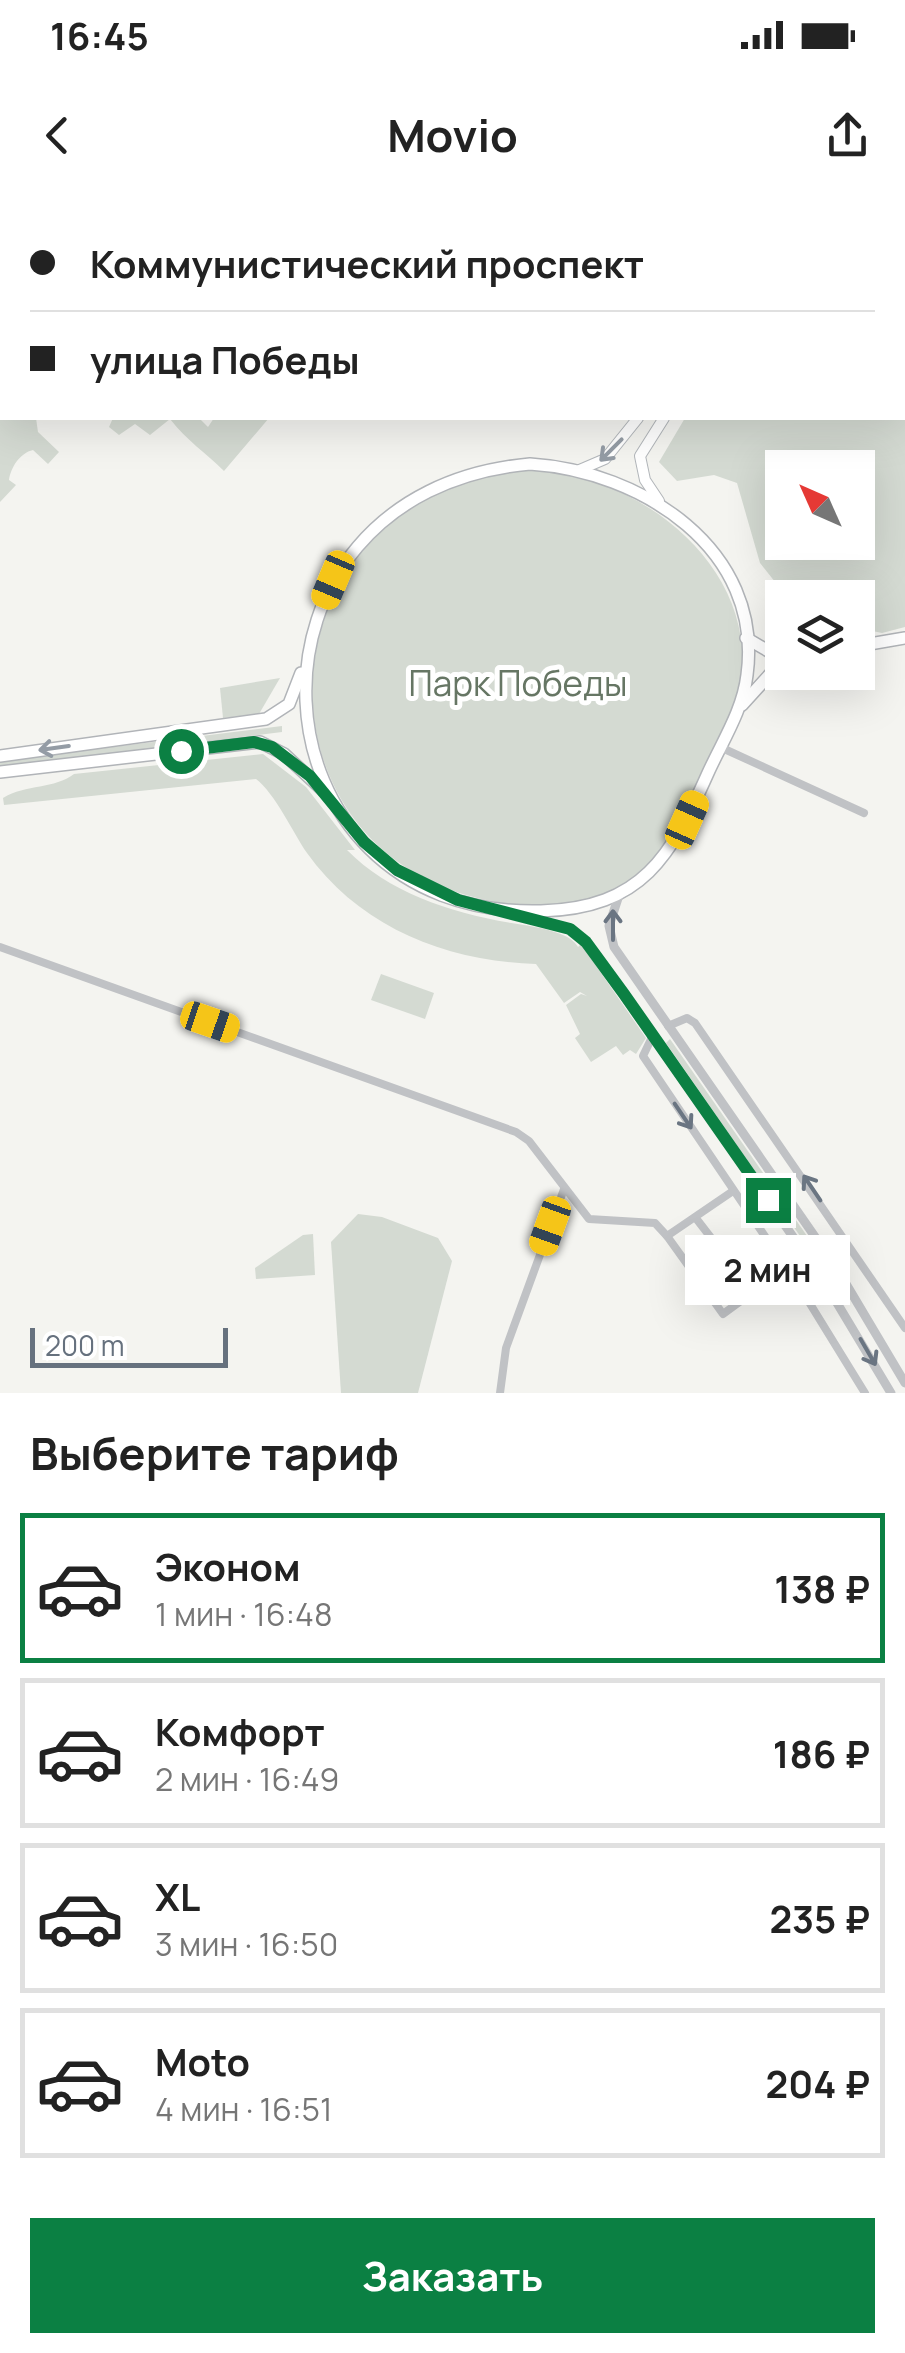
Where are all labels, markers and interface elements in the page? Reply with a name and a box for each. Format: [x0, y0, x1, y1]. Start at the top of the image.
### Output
text: 16:45 [50, 9, 149, 61]
text: Movio [387, 104, 518, 166]
icon: back [30, 108, 85, 163]
icon: share [820, 108, 875, 163]
text: Коммунистический проспект [90, 237, 644, 289]
text: улица Победы [90, 333, 360, 385]
one-way arrow [600, 437, 624, 461]
north arrow [765, 450, 875, 560]
map controls [765, 450, 875, 690]
car [307, 547, 359, 613]
button: layers [765, 580, 875, 690]
park label: Парк Победы [409, 659, 627, 707]
route start [159, 729, 204, 774]
one-way arrow [38, 739, 70, 757]
car [661, 786, 713, 854]
one-way arrow [604, 909, 622, 942]
car [177, 998, 243, 1046]
one-way arrow [672, 1102, 693, 1130]
one-way arrow [802, 1175, 823, 1203]
route end [746, 1178, 791, 1223]
car [526, 1193, 574, 1259]
callout: 2 мин [686, 1235, 850, 1305]
text: 2 мин [723, 1248, 812, 1292]
scale bar [30, 1323, 228, 1368]
text: 200 m [45, 1326, 124, 1364]
one-way arrow [859, 1337, 879, 1366]
text: Выберите тариф [30, 1422, 399, 1484]
text: Эконом [155, 1540, 301, 1592]
icon: car [35, 1543, 125, 1633]
text: 138 ₽ [774, 1562, 870, 1614]
text: 1 мин · 16:48 [155, 1592, 333, 1636]
text: Комфорт [155, 1705, 325, 1757]
icon: car [35, 1708, 125, 1798]
text: 186 ₽ [773, 1727, 870, 1779]
text: 2 мин · 16:49 [155, 1757, 339, 1801]
text: XL [155, 1870, 200, 1922]
icon: car [35, 1873, 125, 1963]
text: 235 ₽ [769, 1892, 870, 1944]
text: 3 мин · 16:50 [155, 1922, 338, 1966]
text: Moto [155, 2035, 250, 2087]
icon: car [35, 2038, 125, 2128]
text: 204 ₽ [766, 2057, 870, 2109]
text: 4 мин · 16:51 [155, 2087, 332, 2131]
button: Заказать [30, 2218, 875, 2333]

